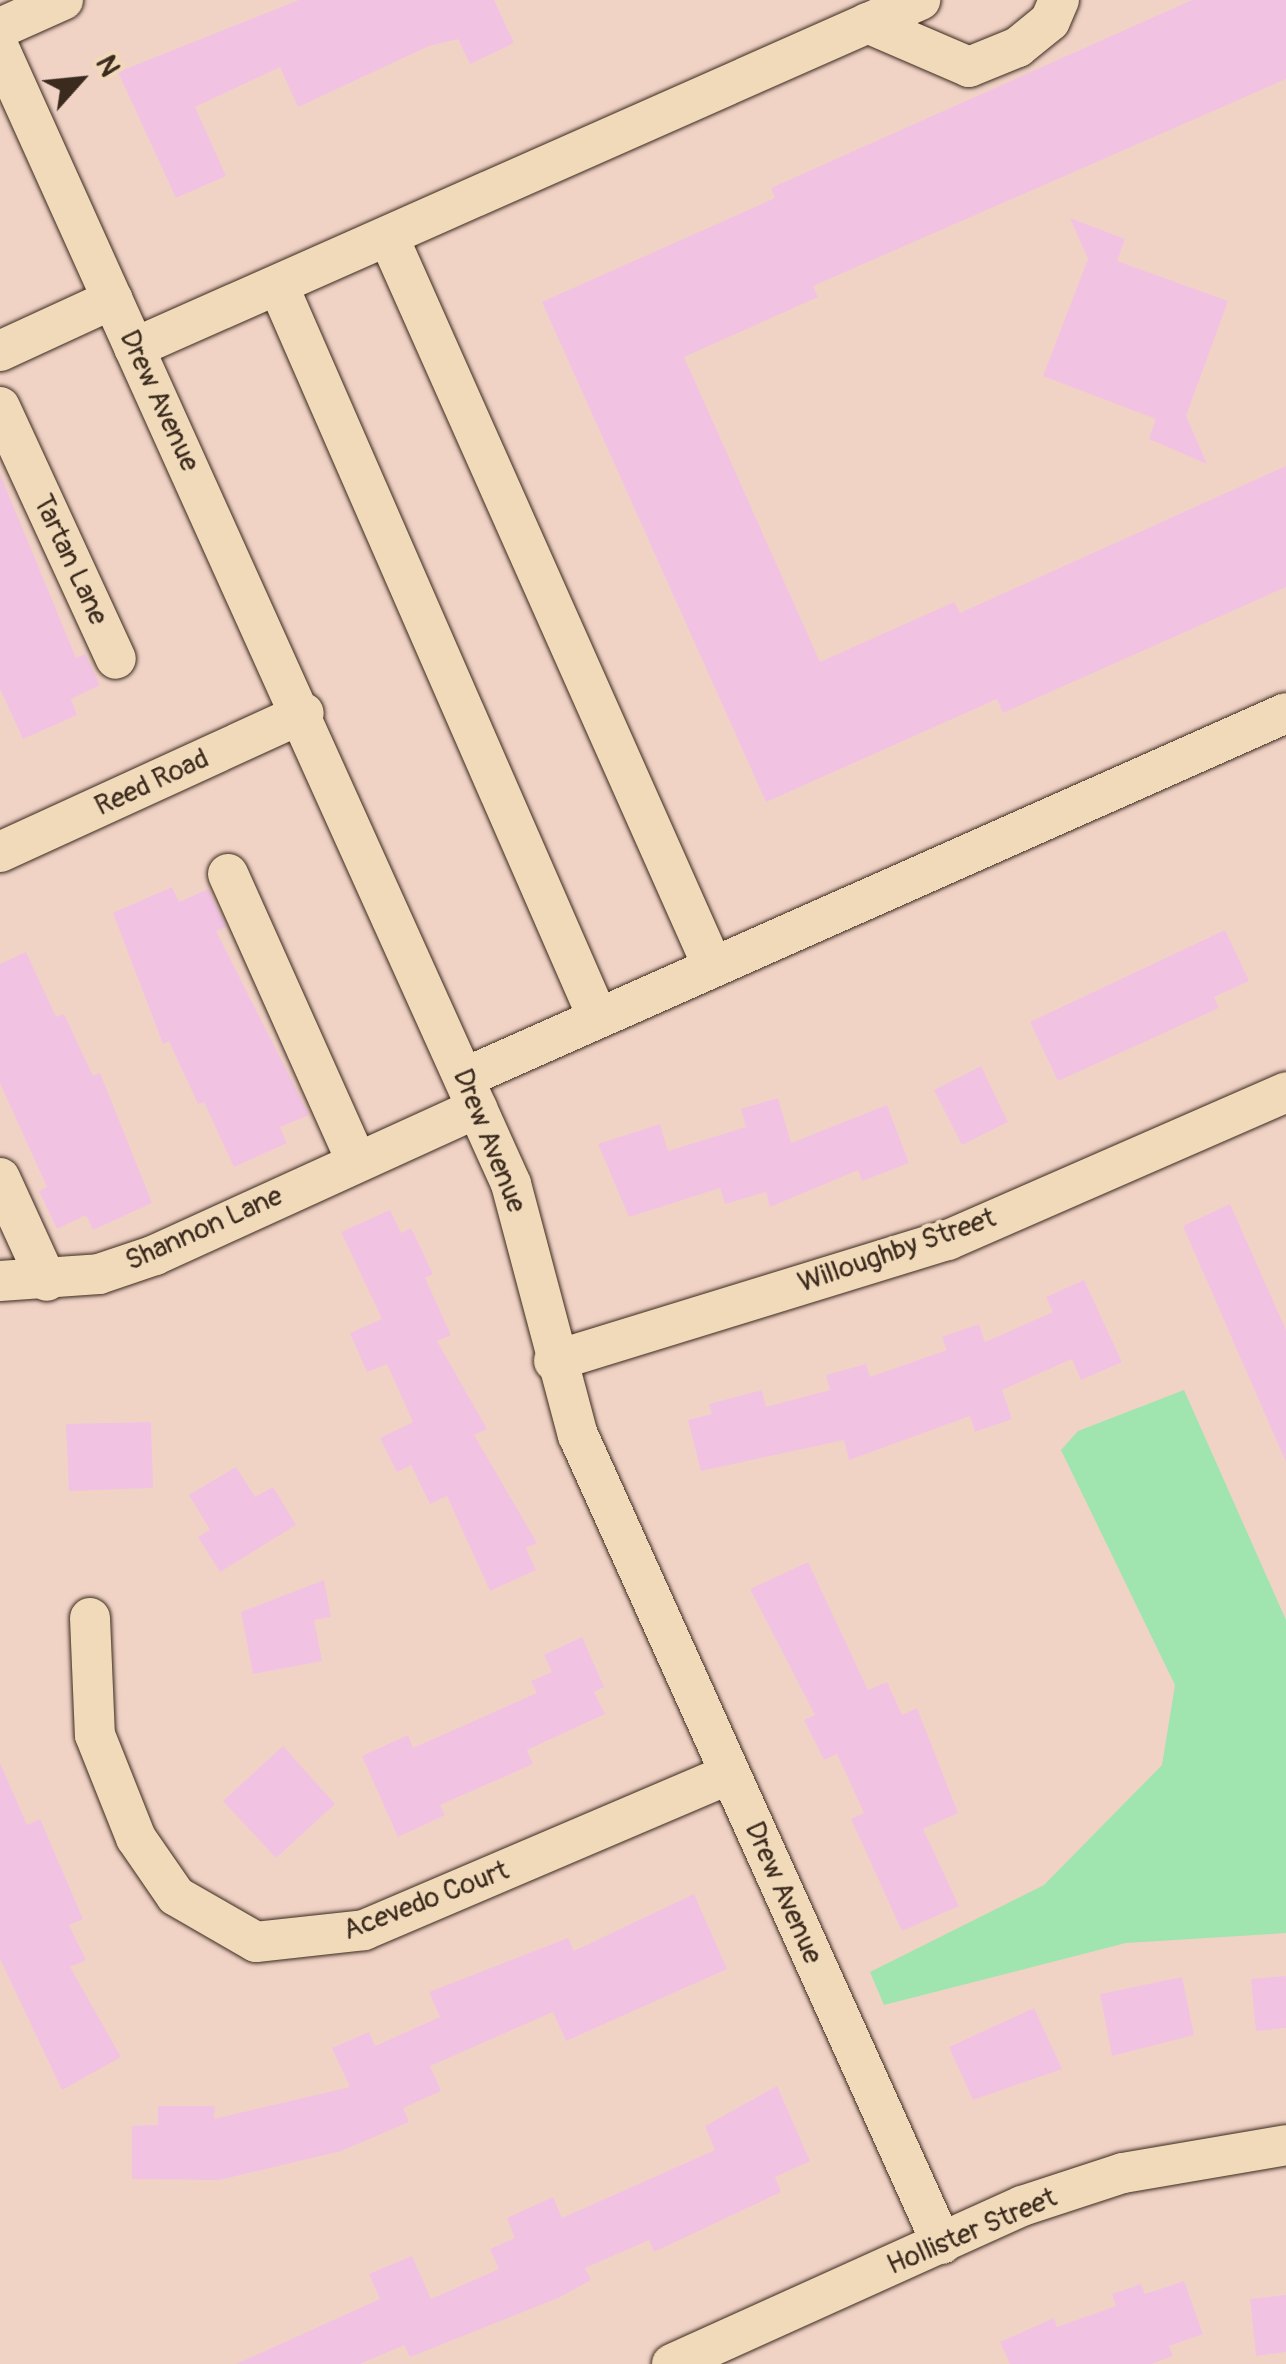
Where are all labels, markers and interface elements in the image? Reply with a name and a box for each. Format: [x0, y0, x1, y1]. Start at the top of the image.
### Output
north arrow [30, 30, 130, 130]
text: N [87, 50, 127, 83]
street label: Drew Avenue [112, 325, 206, 477]
street label: Tartan Lane [25, 490, 115, 630]
street label: Reed Road [90, 742, 214, 824]
street label: Drew Avenue [445, 1064, 533, 1218]
street label: Shannon Lane [120, 1179, 288, 1279]
street label: Willoughby Street [794, 1201, 1000, 1301]
street label: Drew Avenue [737, 1817, 829, 1969]
street label: Acevedo Court [339, 1854, 513, 1948]
street label: Hollister Street [882, 2181, 1062, 2283]

